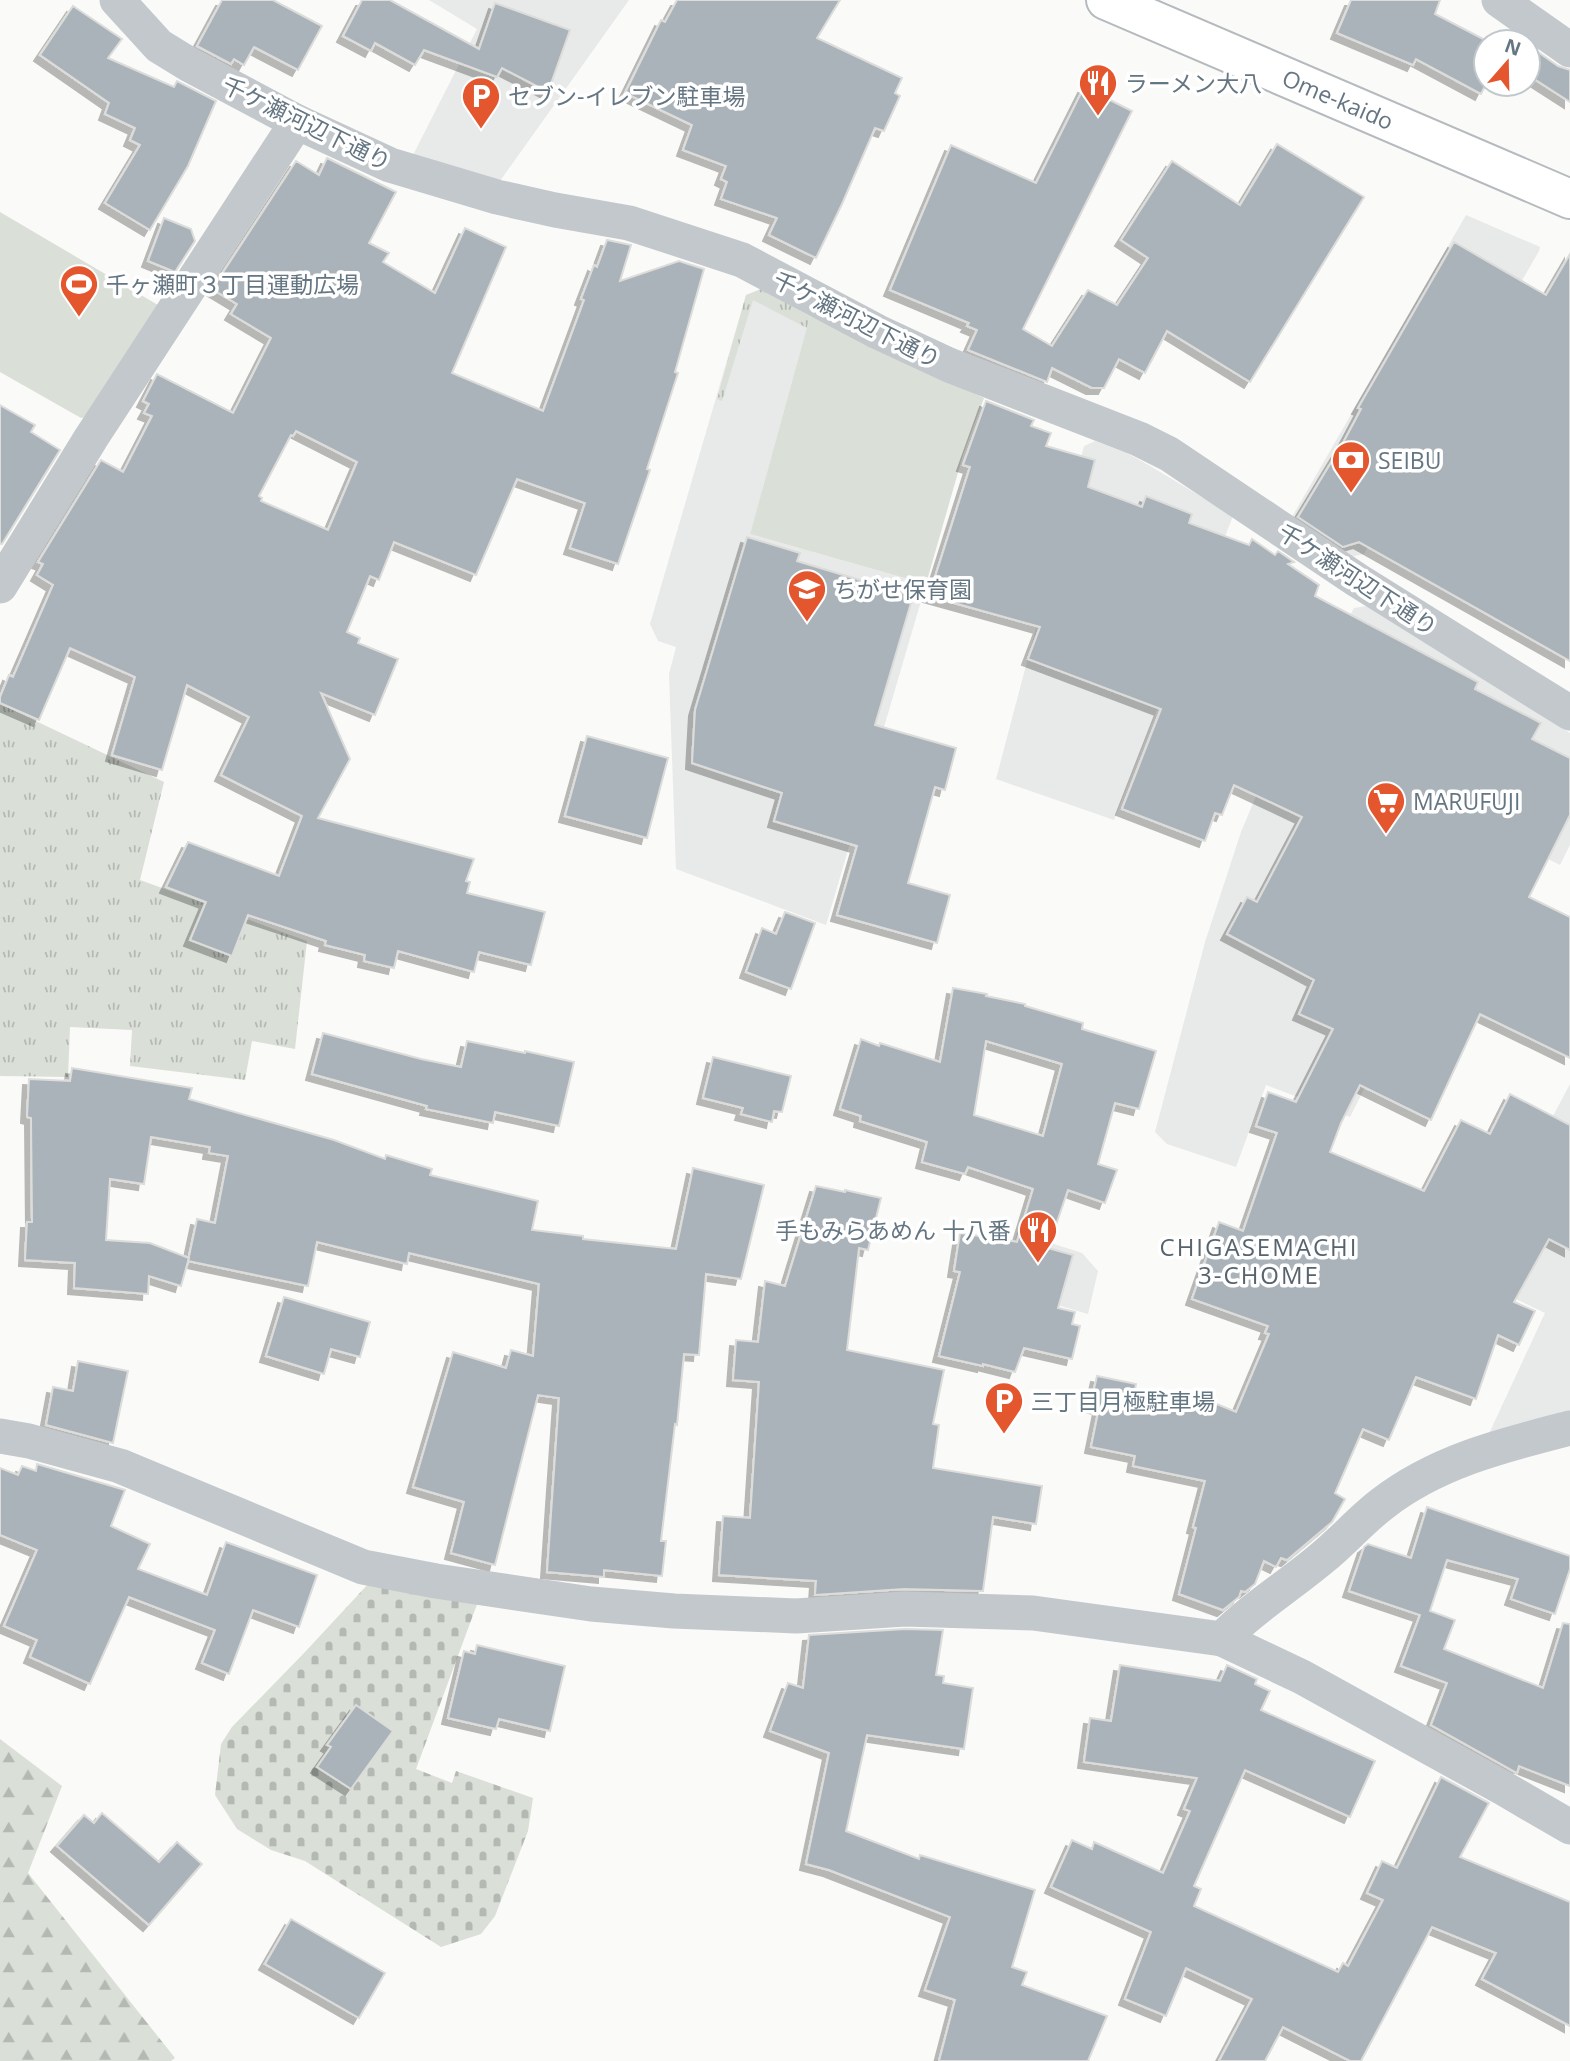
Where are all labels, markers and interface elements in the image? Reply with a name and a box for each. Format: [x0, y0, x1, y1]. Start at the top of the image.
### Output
north arrow [1472, 28, 1542, 98]
text: N [1501, 32, 1525, 62]
street label: Ome-kaido [1277, 61, 1399, 137]
restaurant icon: ラーメン大八 [1077, 62, 1119, 117]
place label: ラーメン大八 [1125, 67, 1262, 99]
street label: 千ケ瀬河辺下通り [217, 68, 397, 178]
parking icon: セブン-イレブン駐車場 [460, 75, 502, 130]
place label: セブン-イレブン駐車場 [508, 80, 745, 112]
sports icon: 千ヶ瀬町３丁目運動広場 [58, 263, 100, 318]
street label: 千ケ瀬河辺下通り [768, 263, 946, 375]
place label: 千ヶ瀬町３丁目運動広場 [106, 268, 359, 300]
bank icon: SEIBU [1330, 439, 1372, 494]
place label: SEIBU [1378, 444, 1441, 476]
street label: 千ケ瀬河辺下通り [1272, 515, 1444, 643]
school or university icon: ちがせ保育園 [786, 568, 828, 623]
place label: ちがせ保育園 [834, 573, 972, 605]
supermarket icon: MARUFUJI [1365, 780, 1407, 835]
place label: MARUFUJI [1413, 785, 1520, 817]
restaurant icon: 手もみらあめん 十八番 [1017, 1209, 1059, 1264]
place label: 手もみらあめん 十八番 [775, 1214, 1011, 1246]
district label: CHIGASEMACHI 3-CHOME [1160, 1230, 1358, 1291]
parking icon: 三丁目月極駐車場 [983, 1380, 1025, 1435]
place label: 三丁目月極駐車場 [1031, 1385, 1215, 1417]

